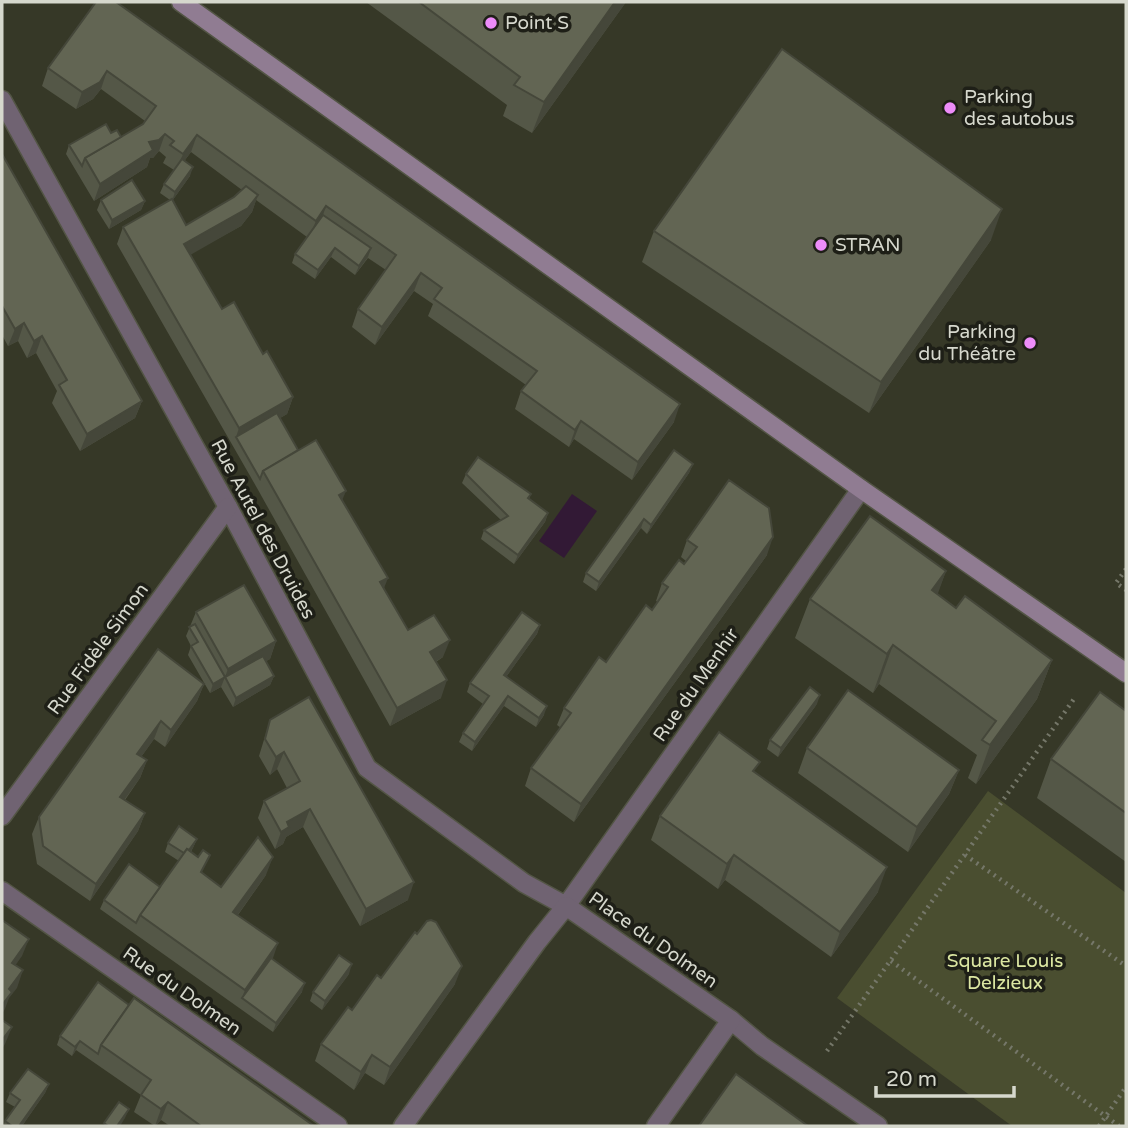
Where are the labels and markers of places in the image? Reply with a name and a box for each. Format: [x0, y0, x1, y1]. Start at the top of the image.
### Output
place label: Point S [505, 12, 569, 34]
marker: Point S [483, 15, 499, 31]
place label: Parking des autobus [964, 86, 1074, 130]
marker: Parking des autobus [942, 100, 958, 116]
place label: STRAN [835, 234, 901, 256]
marker: STRAN [813, 237, 829, 253]
place label: Parking du Théâtre [918, 321, 1016, 365]
marker: Parking du Théâtre [1022, 335, 1038, 351]

